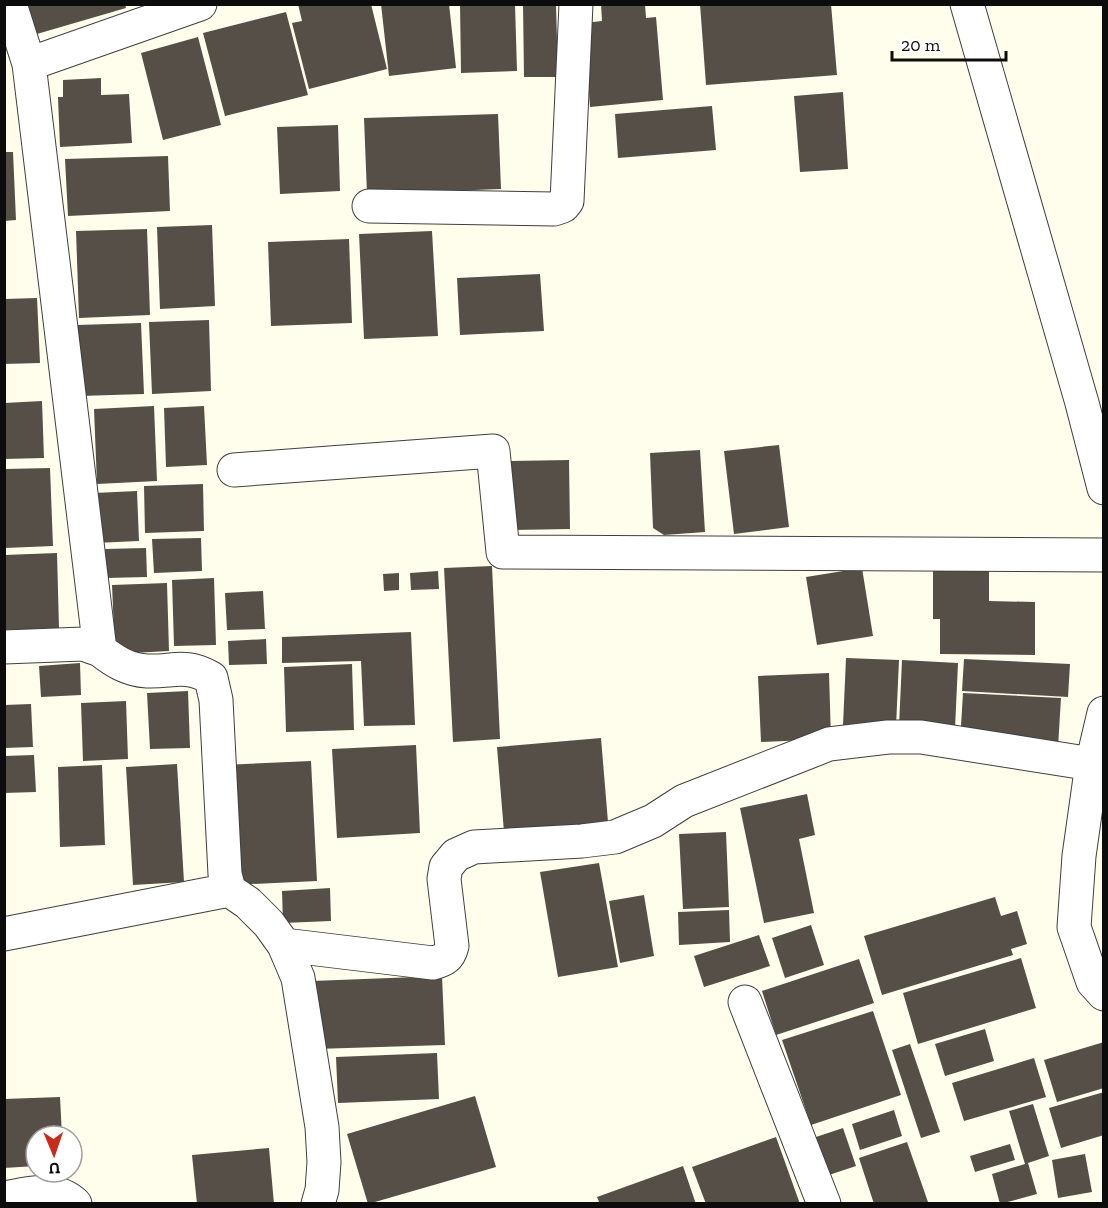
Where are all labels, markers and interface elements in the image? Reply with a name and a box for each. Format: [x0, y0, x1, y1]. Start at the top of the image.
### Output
scale bar [892, 24, 1006, 62]
text: 20 m [901, 34, 941, 56]
north arrow [24, 1124, 84, 1184]
text: U [48, 1159, 61, 1178]

